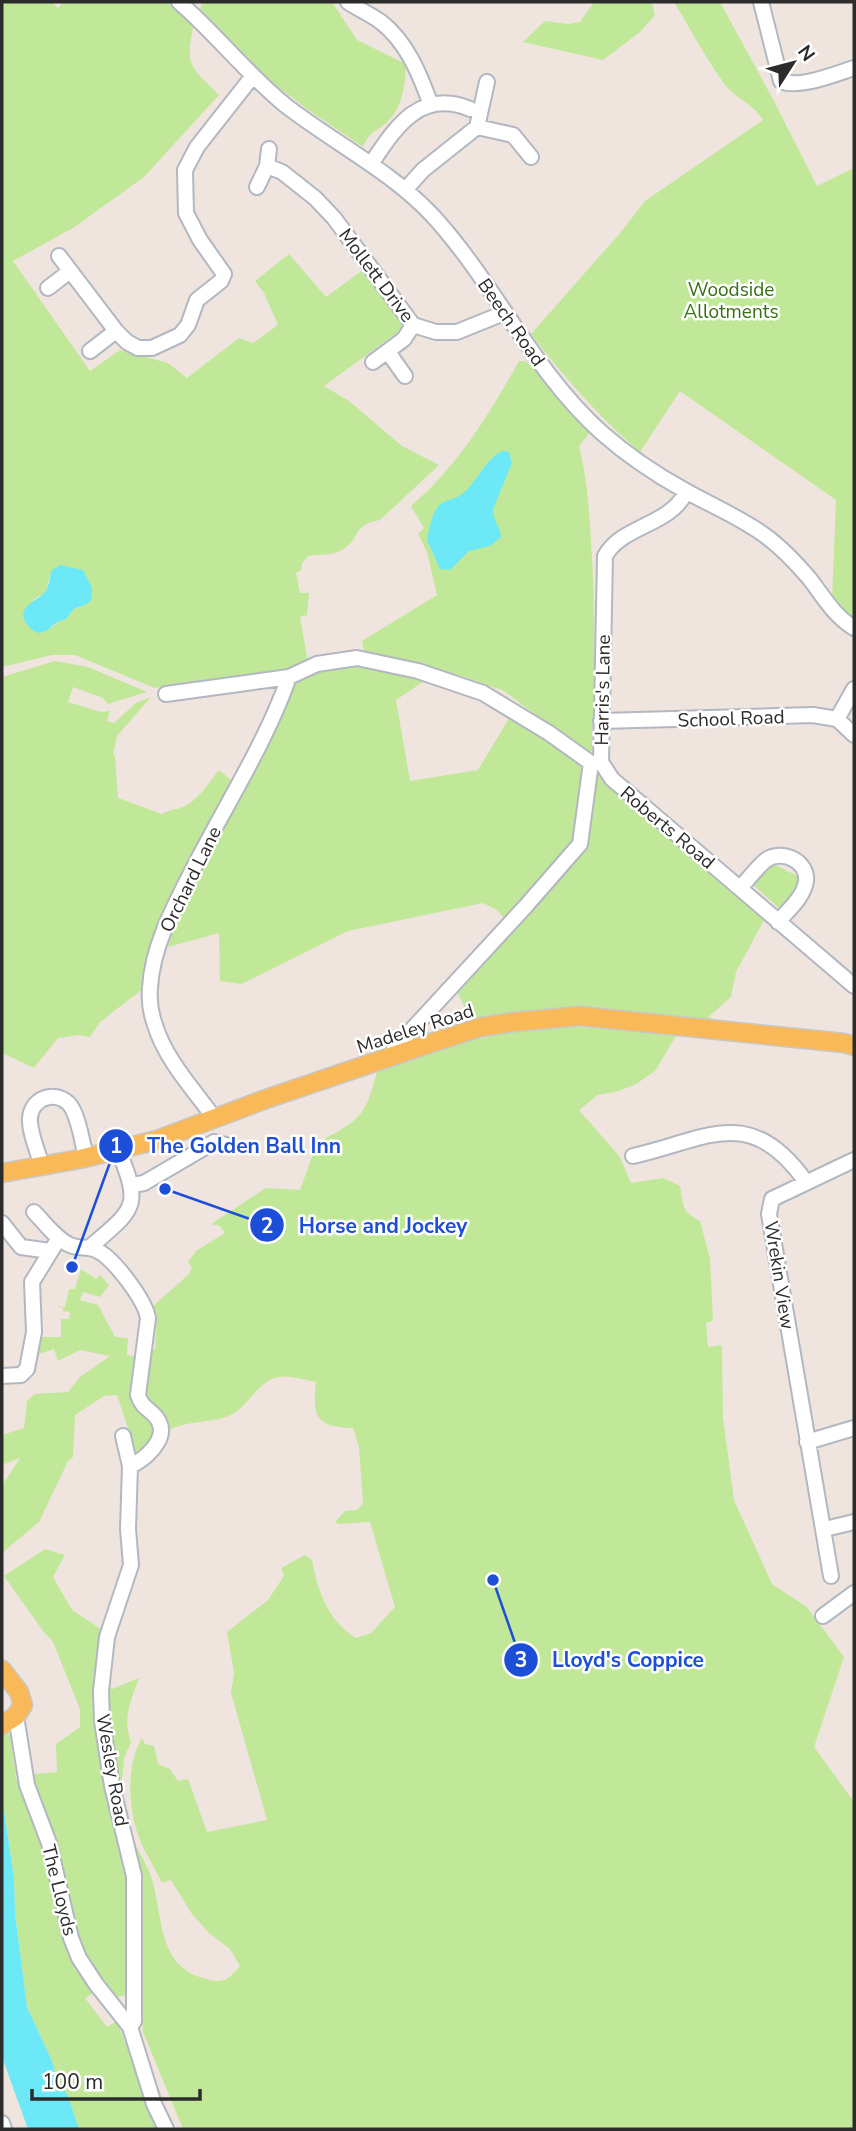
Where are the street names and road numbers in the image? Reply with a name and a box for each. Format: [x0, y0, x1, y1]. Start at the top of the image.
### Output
street label: Mollett Drive [332, 223, 420, 328]
street label: Beech Road [471, 273, 551, 372]
street label: Harris's Lane [589, 634, 617, 746]
street label: School Road [677, 704, 785, 734]
street label: Roberts Road [614, 780, 720, 875]
street label: Orchard Lane [154, 822, 228, 937]
street label: Madeley Road [353, 998, 477, 1060]
street label: Wrekin View [758, 1219, 800, 1331]
street label: Wesley Road [89, 1712, 135, 1828]
street label: The Lloyds [35, 1842, 83, 1939]

